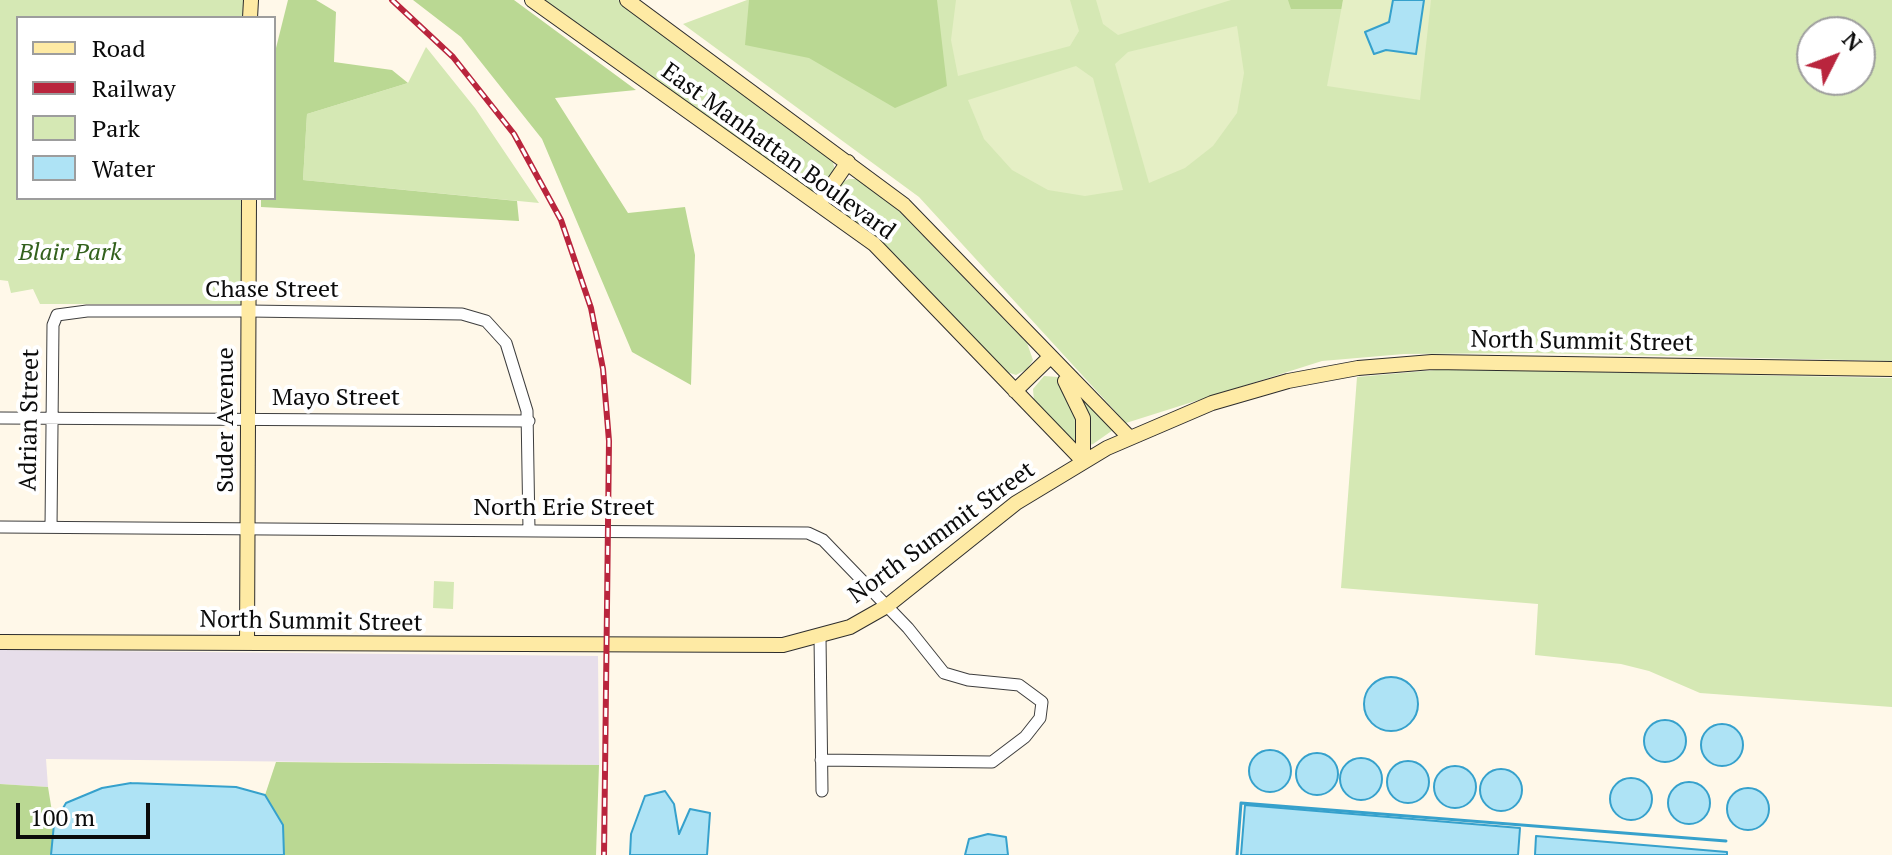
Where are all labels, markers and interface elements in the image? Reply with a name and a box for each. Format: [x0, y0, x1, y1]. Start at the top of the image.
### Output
legend [16, 16, 276, 200]
north arrow [1796, 16, 1876, 96]
text: N [1836, 25, 1869, 57]
text: Road [92, 32, 146, 64]
street label: East Manhattan Boulevard [655, 57, 901, 247]
text: Railway [92, 72, 176, 104]
text: Park [92, 112, 140, 144]
text: Water [92, 152, 155, 184]
park label: Blair Park [18, 239, 122, 267]
street label: Chase Street [205, 276, 339, 304]
street label: North Summit Street [1470, 326, 1694, 358]
street label: Suder Avenue [212, 347, 240, 493]
street label: Adrian Street [14, 349, 46, 491]
street label: Mayo Street [272, 384, 400, 412]
street label: North Summit Street [843, 456, 1041, 610]
street label: North Erie Street [473, 494, 655, 522]
street label: North Summit Street [199, 606, 423, 638]
scale bar [20, 787, 154, 837]
text: 100 m [30, 801, 95, 833]

